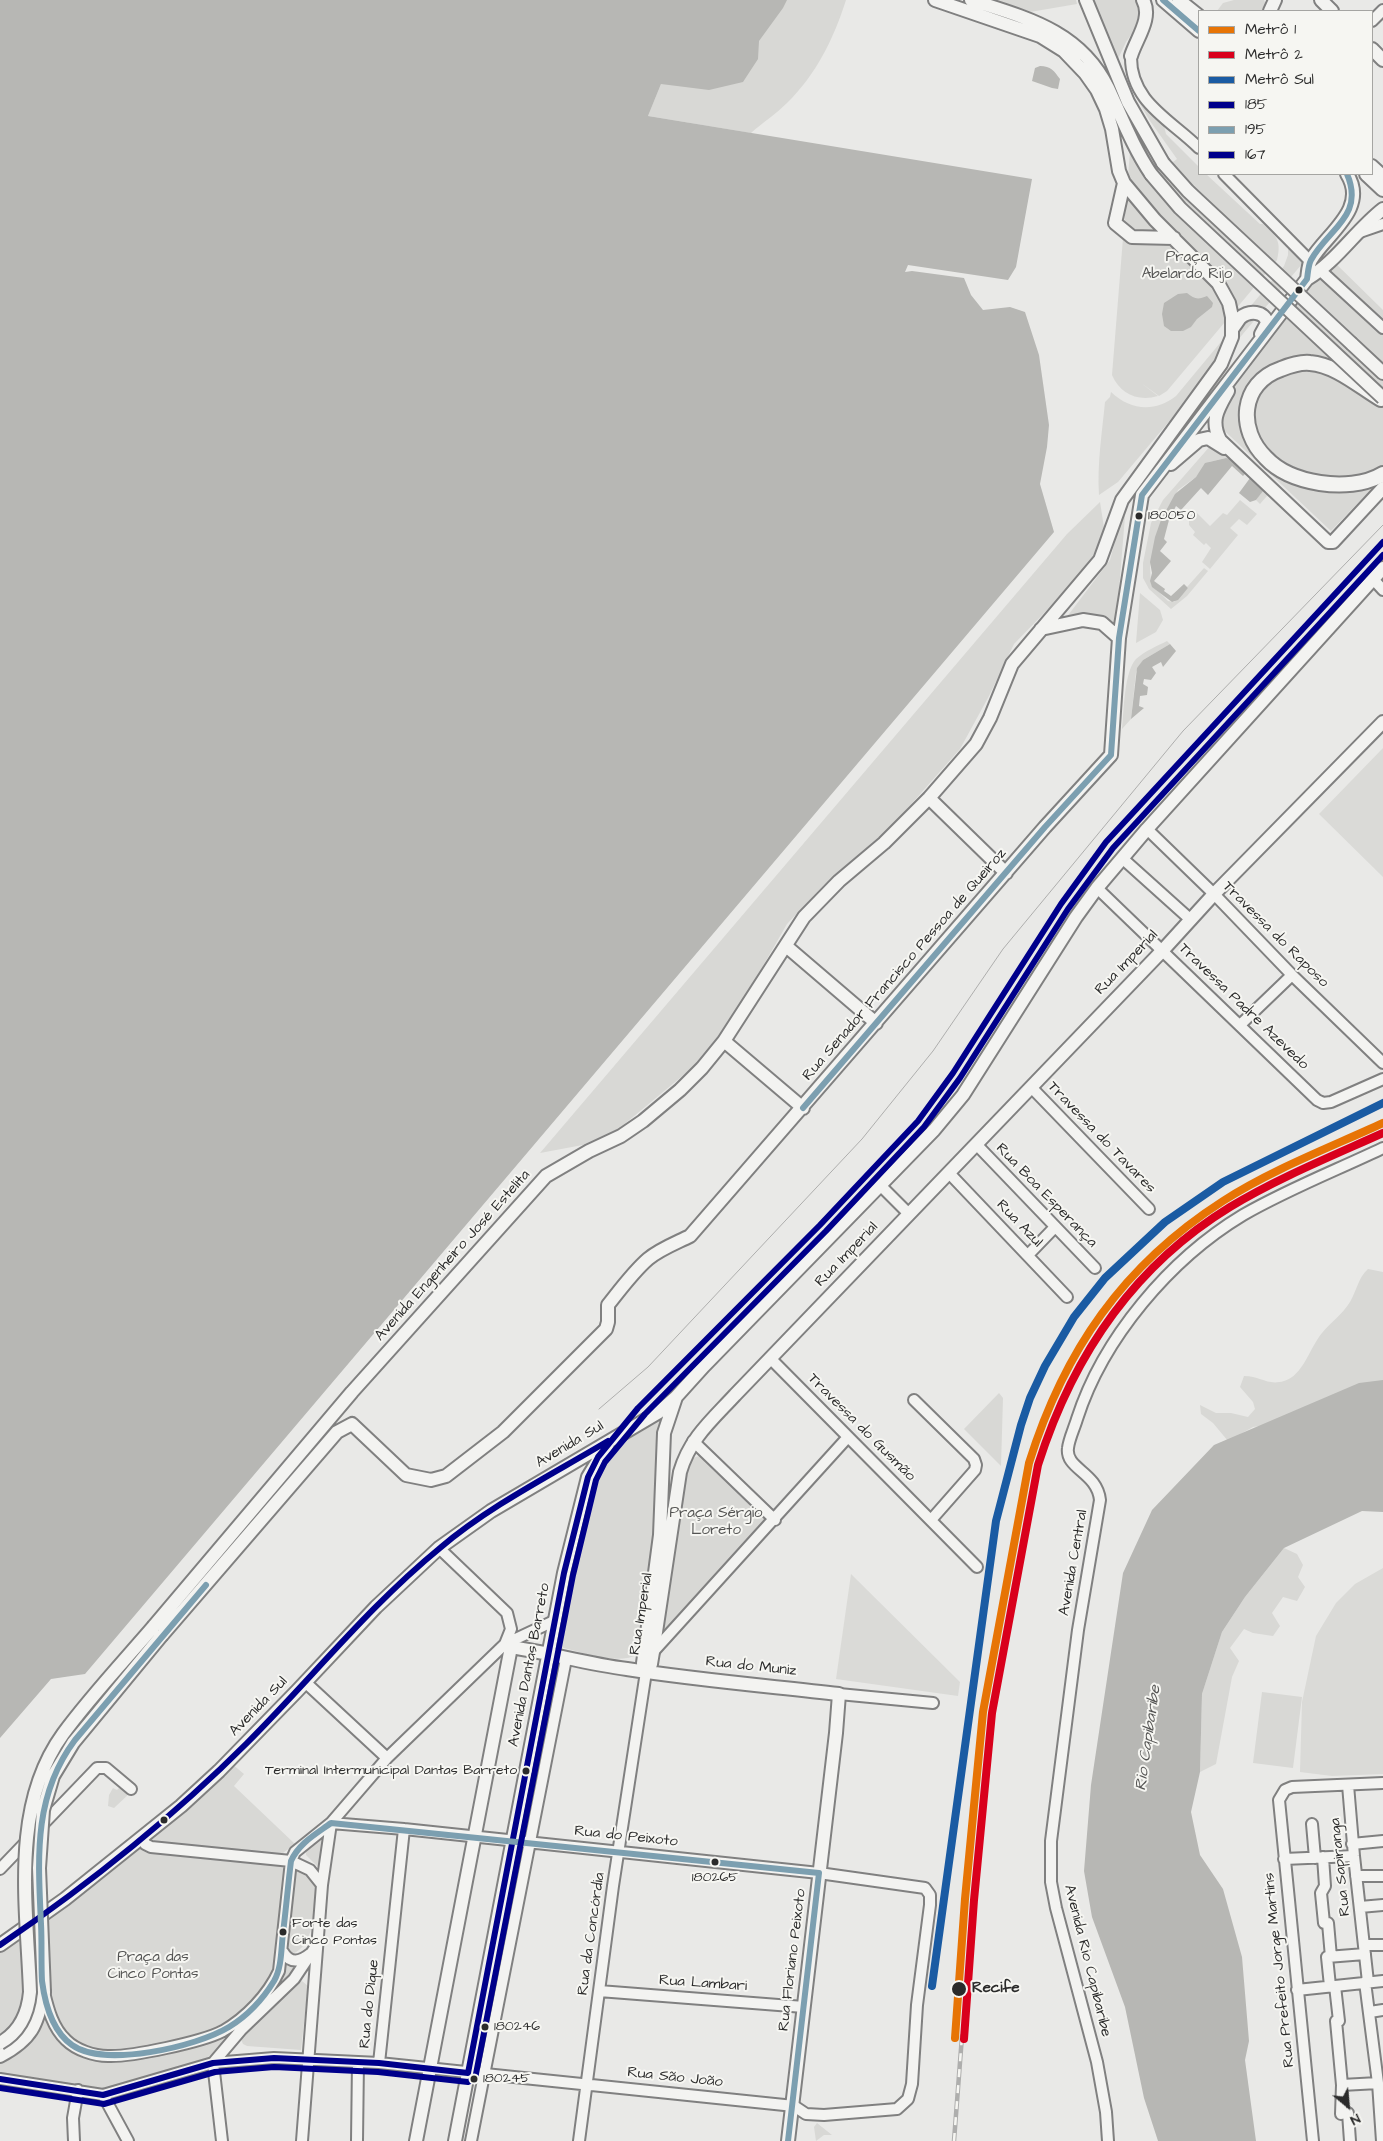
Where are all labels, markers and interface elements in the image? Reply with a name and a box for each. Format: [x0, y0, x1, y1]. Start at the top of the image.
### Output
legend [1198, 10, 1373, 175]
text: Metrô 1 [1245, 19, 1296, 40]
text: Metrô 2 [1245, 44, 1303, 65]
text: Metrô Sul [1245, 69, 1314, 90]
text: 185 [1245, 94, 1267, 115]
text: 195 [1245, 119, 1266, 140]
text: 167 [1245, 144, 1266, 165]
park label: Praça Abelardo Rijo [1142, 249, 1232, 284]
unlabelled marker [1294, 285, 1304, 295]
place label: 180050 [1148, 508, 1195, 524]
marker: 180050 [1134, 511, 1144, 521]
street label: Rua Senador Francisco Pessoa de Queiroz [799, 845, 1011, 1085]
street label: Travessa do Raposo [1218, 878, 1332, 992]
street label: Rua Imperial [1092, 927, 1162, 999]
street label: Travessa Padre Azevedo [1174, 940, 1312, 1074]
street label: Travessa do Tavares [1043, 1078, 1159, 1198]
street label: Rua Boa Esperança [992, 1140, 1100, 1252]
street label: Avenida Engenheiro José Estelita [371, 1167, 535, 1345]
street label: Rua Azul [992, 1197, 1046, 1251]
street label: Rua Imperial [812, 1219, 882, 1291]
street label: Travessa do Gusmão [803, 1370, 919, 1486]
street label: Avenida Sul [533, 1418, 607, 1472]
park label: Praça Sérgio Loreto [669, 1505, 763, 1540]
street label: Avenida Central [1056, 1509, 1092, 1617]
street label: Rua Imperial [627, 1572, 657, 1656]
street label: Avenida Dantas Barreto [505, 1582, 555, 1748]
street label: Rua do Muniz [705, 1653, 797, 1681]
street label: Avenida Sul [226, 1673, 292, 1741]
water label: Rio Capibaribe [1132, 1684, 1166, 1792]
place label: Terminal Intermunicipal Dantas Barreto [265, 1763, 517, 1779]
marker: Terminal Intermunicipal Dantas Barreto [521, 1766, 531, 1776]
unlabelled marker [159, 1815, 169, 1825]
street label: Rua Sapiranga [1327, 1817, 1355, 1917]
street label: Rua do Peixoto [573, 1823, 679, 1851]
marker: 180265 [710, 1857, 720, 1867]
place label: 180265 [692, 1870, 738, 1886]
street label: Rua da Concórdia [574, 1872, 610, 1996]
street label: Rua Prefeito Jorge Martins [1261, 1872, 1299, 2068]
street label: Avenida Rio Capibaribe [1059, 1883, 1115, 2039]
street label: Rua Floriano Peixoto [775, 1888, 811, 2032]
place label: Forte das Cinco Pontas [292, 1916, 377, 1948]
marker: Forte das Cinco Pontas [278, 1927, 288, 1937]
park label: Praça das Cinco Pontas [107, 1949, 199, 1984]
street label: Rua do Dique [356, 1959, 384, 2049]
street label: Rua Lambari [658, 1972, 748, 1996]
marker: Recife [950, 1980, 968, 1998]
place label: Recife [972, 1980, 1020, 1998]
place label: 180246 [494, 2019, 540, 2035]
marker: 180246 [480, 2022, 490, 2032]
street label: Rua São João [626, 2064, 724, 2092]
place label: 180245 [483, 2071, 530, 2087]
marker: 180245 [469, 2074, 479, 2084]
north arrow [1323, 2081, 1373, 2131]
text: N [1346, 2108, 1364, 2130]

